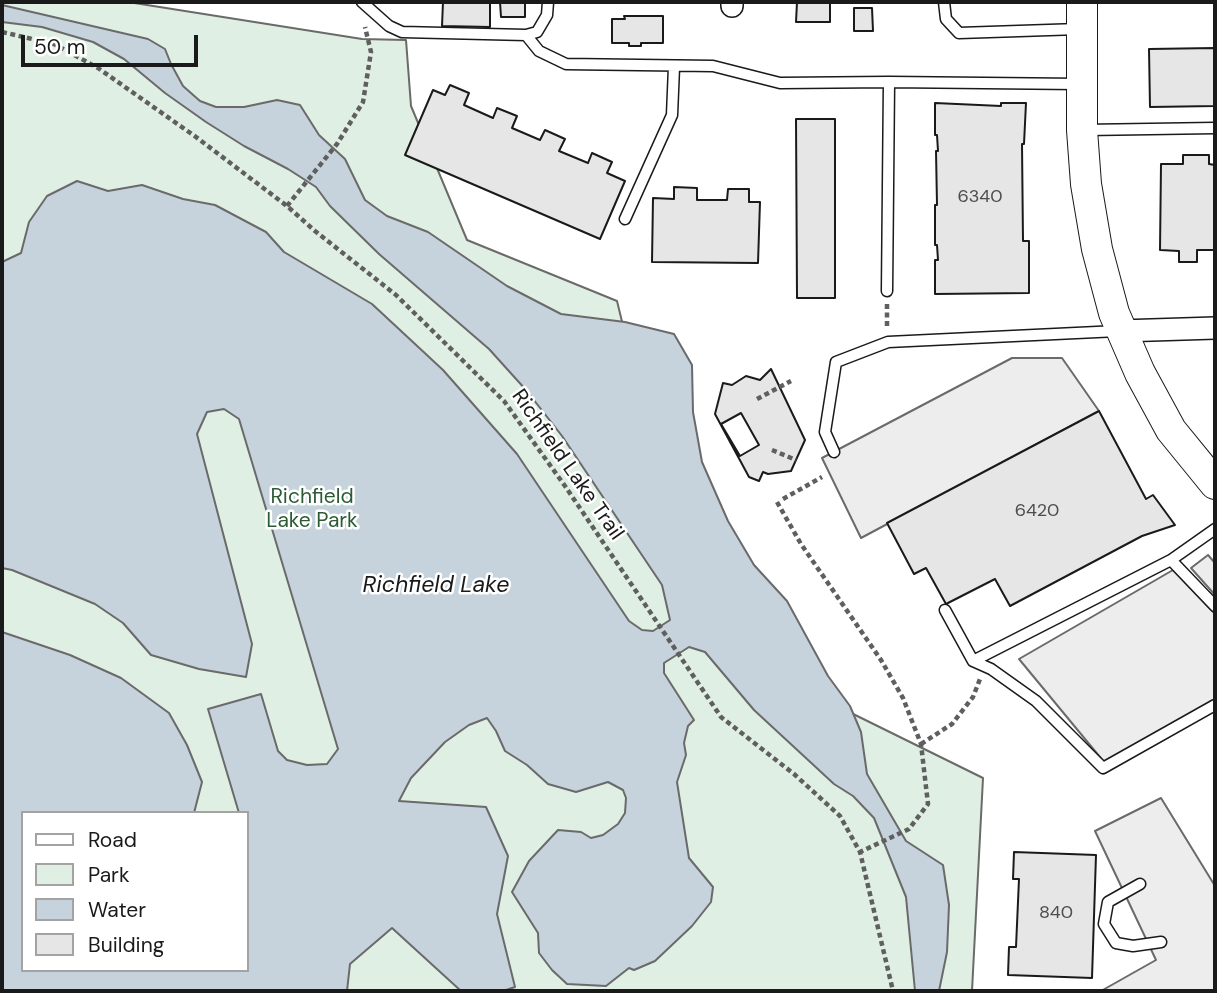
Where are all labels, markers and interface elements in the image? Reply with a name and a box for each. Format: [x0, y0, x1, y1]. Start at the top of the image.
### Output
scale bar [24, 21, 201, 65]
text: 50 m [34, 33, 85, 61]
house number: 6340 [957, 186, 1003, 208]
street label: Richfield Lake Trail [506, 385, 628, 545]
park label: Richfield Lake Park [266, 484, 358, 534]
house number: 6420 [1015, 500, 1059, 522]
water label: Richfield Lake [363, 572, 509, 600]
legend [21, 811, 248, 972]
text: Road [88, 826, 137, 854]
text: Park [88, 861, 129, 889]
text: Water [88, 896, 146, 924]
house number: 840 [1039, 902, 1073, 924]
text: Building [88, 931, 164, 959]

